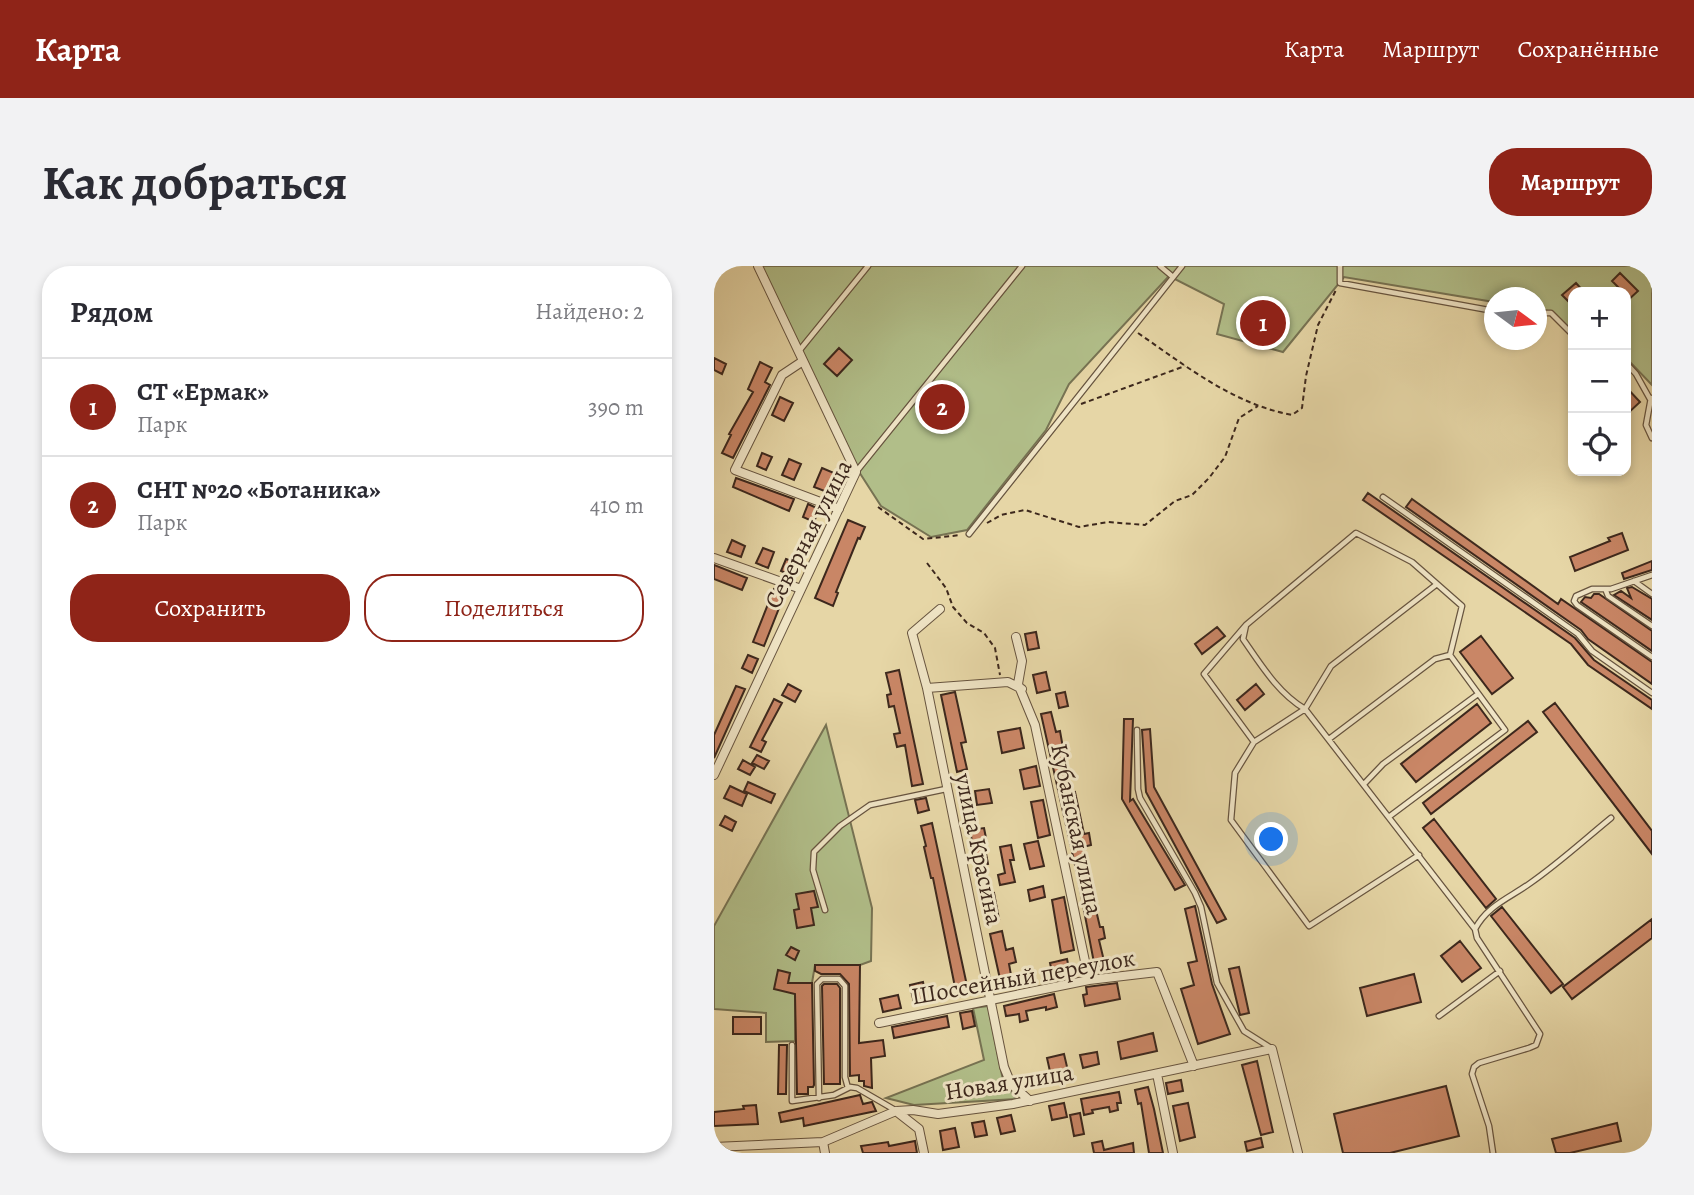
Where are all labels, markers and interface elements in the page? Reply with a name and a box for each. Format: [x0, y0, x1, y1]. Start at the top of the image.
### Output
text: Карта [35, 27, 121, 72]
text: Карта [1284, 33, 1344, 65]
text: Маршрут [1382, 33, 1480, 65]
text: Сохранённые [1518, 33, 1659, 65]
button: Маршрут [1489, 148, 1652, 216]
text: Как добраться [42, 149, 348, 216]
north arrow [1484, 287, 1547, 350]
map controls [1568, 287, 1631, 476]
button: + [1568, 287, 1631, 350]
text: Рядом [70, 292, 153, 332]
text: Найдено: 2 [535, 296, 644, 327]
pin: 1 [1240, 297, 1286, 349]
button: − [1568, 350, 1631, 413]
text: СТ «Ермак» [137, 374, 269, 409]
pin: 2 [919, 381, 965, 433]
text: 1 [89, 392, 97, 423]
text: 390 m [588, 392, 644, 423]
text: Парк [137, 409, 188, 440]
button: locate [1568, 413, 1631, 476]
street label: Северная улица [757, 454, 859, 614]
text: СНТ №20 «Ботаника» [137, 472, 381, 507]
text: 2 [87, 490, 99, 521]
text: 410 m [590, 490, 644, 521]
text: Парк [137, 507, 188, 538]
button: Сохранить [70, 574, 350, 642]
button: Поделиться [364, 574, 644, 642]
street label: Кубанская улица [1043, 740, 1111, 918]
street label: улица Красина [947, 769, 1011, 928]
your location [1254, 822, 1288, 856]
street label: Шоссейный переулок [909, 942, 1137, 1012]
street label: Новая улица [942, 1056, 1076, 1108]

